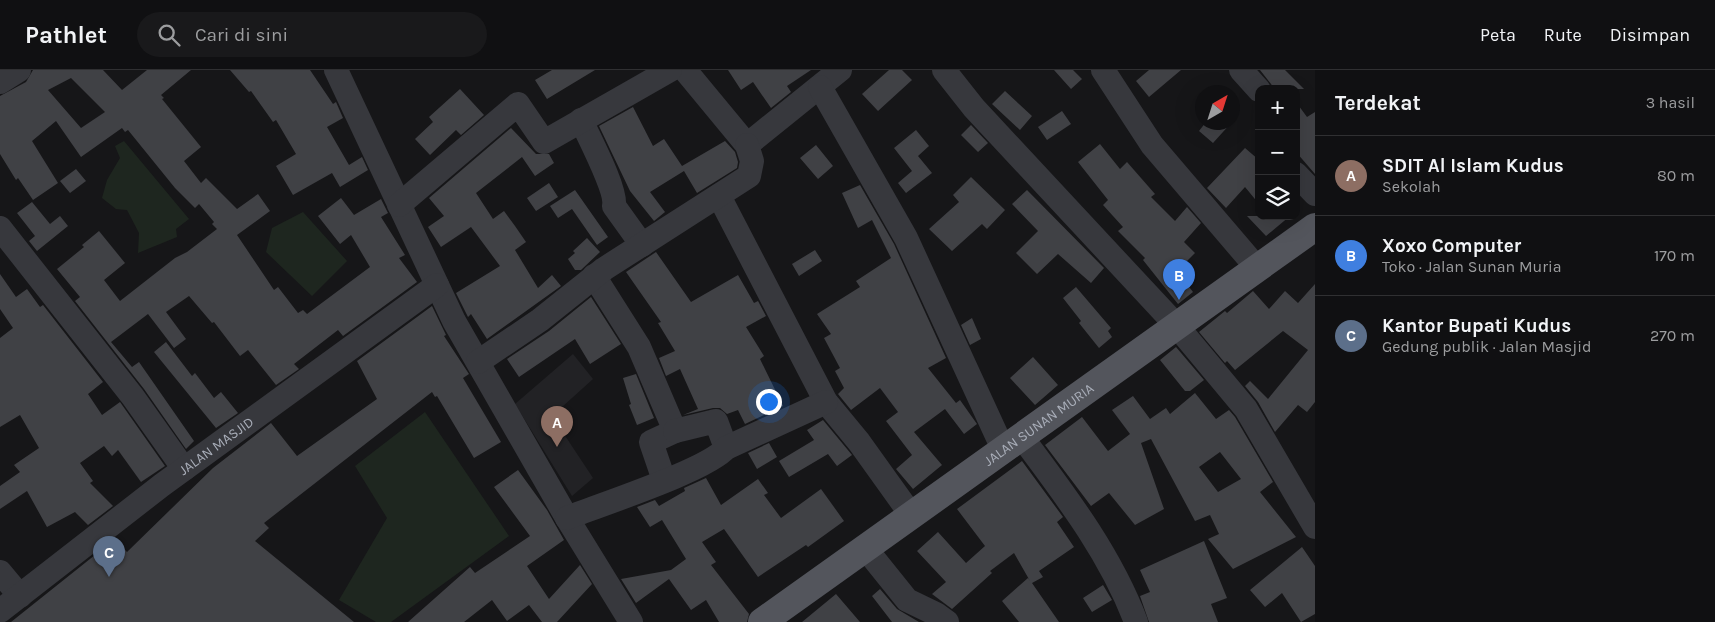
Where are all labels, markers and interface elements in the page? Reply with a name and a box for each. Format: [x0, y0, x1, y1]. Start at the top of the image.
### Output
search box [137, 12, 487, 57]
text: Pathlet [25, 21, 107, 49]
icon: search [155, 21, 183, 49]
text: Cari di sini [195, 24, 288, 46]
text: Peta [1480, 24, 1516, 46]
text: Rute [1544, 24, 1582, 46]
text: Disimpan [1610, 24, 1690, 46]
north arrow [1195, 85, 1240, 130]
map controls [1255, 85, 1300, 220]
button: + [1255, 85, 1300, 130]
text: Terdekat [1335, 91, 1421, 115]
text: 3 hasil [1646, 93, 1695, 112]
button: − [1255, 130, 1300, 175]
text: SDIT Al Islam Kudus [1382, 155, 1564, 177]
text: A [1346, 166, 1356, 185]
text: 80 m [1657, 166, 1695, 185]
button: layers [1255, 175, 1300, 220]
text: Sekolah [1382, 177, 1441, 196]
text: Xoxo Computer [1382, 235, 1521, 257]
text: B [1346, 246, 1356, 265]
text: 170 m [1654, 246, 1695, 265]
text: Toko · Jalan Sunan Muria [1382, 257, 1562, 276]
pin: B [1163, 259, 1195, 300]
text: Kantor Bupati Kudus [1382, 315, 1571, 337]
text: C [1346, 326, 1356, 345]
text: 270 m [1650, 326, 1695, 345]
text: Gedung publik · Jalan Masjid [1382, 337, 1591, 356]
street label: JALAN SUNAN MURIA [980, 379, 1097, 469]
your location [756, 389, 782, 415]
pin: A [541, 406, 573, 447]
street label: JALAN MASJID [175, 413, 257, 479]
pin: C [93, 536, 125, 577]

